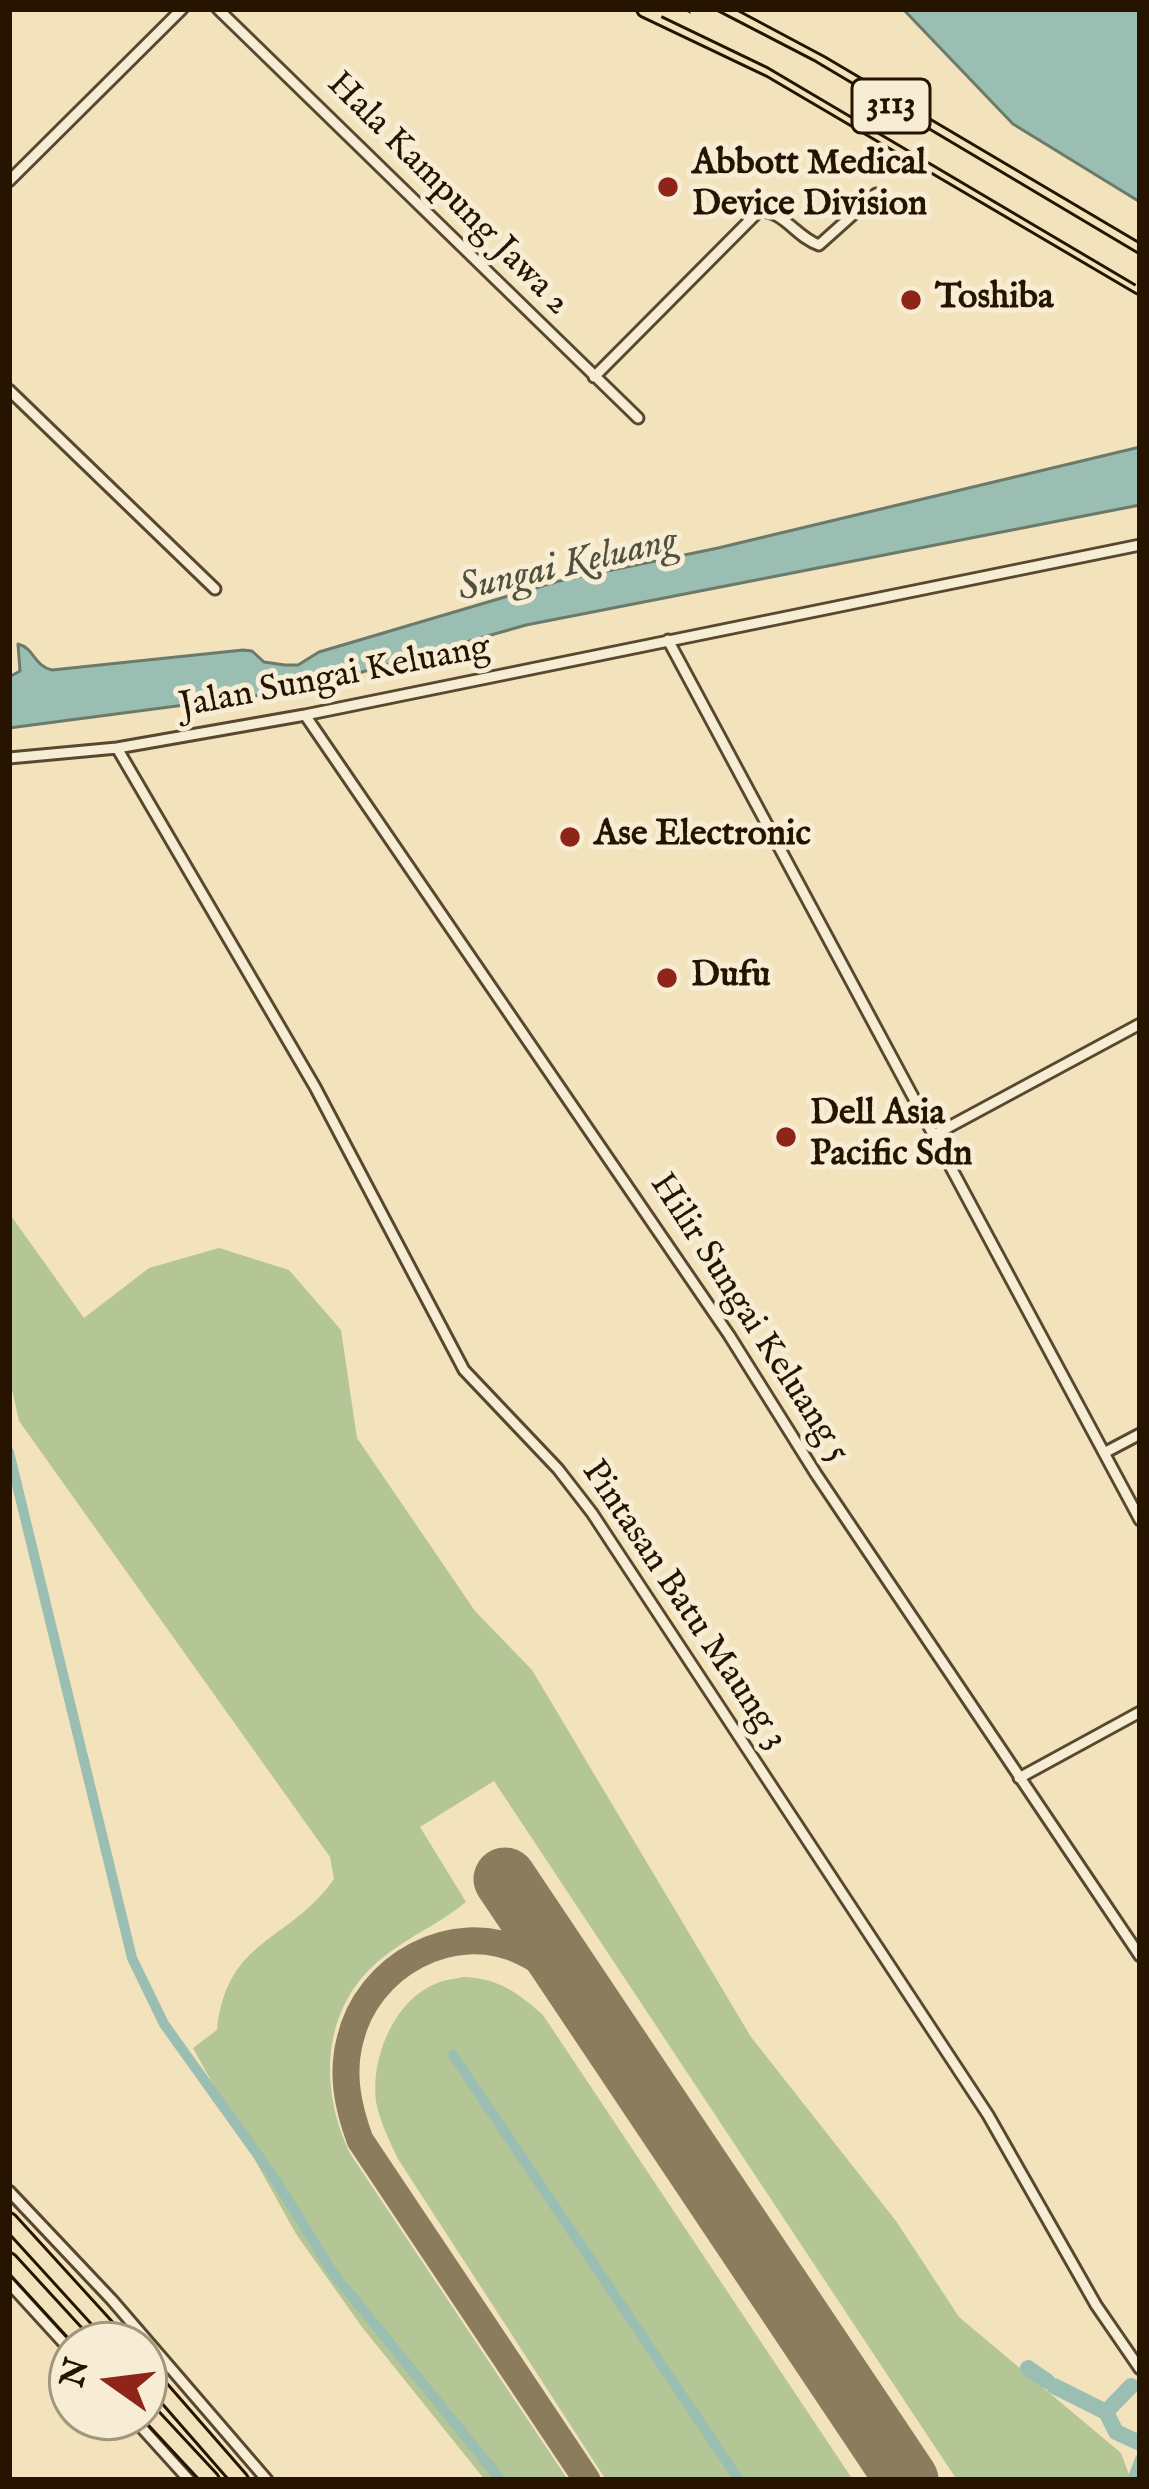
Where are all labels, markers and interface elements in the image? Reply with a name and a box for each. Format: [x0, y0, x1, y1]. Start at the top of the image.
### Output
street label: Hala Kampung Jawa 2 [316, 64, 578, 326]
road number: 3113 [852, 79, 930, 133]
place label: Abbott Medical Device Division [692, 144, 927, 229]
marker: Abbott Medical Device Division [655, 174, 681, 200]
place label: Toshiba [935, 278, 1054, 322]
marker: Toshiba [898, 287, 924, 313]
water label: Sungai Keluang [454, 519, 682, 615]
street label: Jalan Sungai Keluang [176, 628, 494, 730]
place label: Ase Electronic [594, 815, 811, 859]
marker: Ase Electronic [557, 824, 583, 850]
place label: Dufu [691, 956, 770, 1000]
marker: Dufu [654, 965, 680, 991]
place label: Dell Asia Pacific Sdn [810, 1094, 972, 1179]
marker: Dell Asia Pacific Sdn [773, 1124, 799, 1150]
street label: Hilir Sungai Keluang 5 [638, 1166, 858, 1472]
street label: Pintasan Batu Maung 3 [570, 1453, 796, 1759]
north arrow [48, 2321, 168, 2441]
text: N [52, 2354, 100, 2392]

